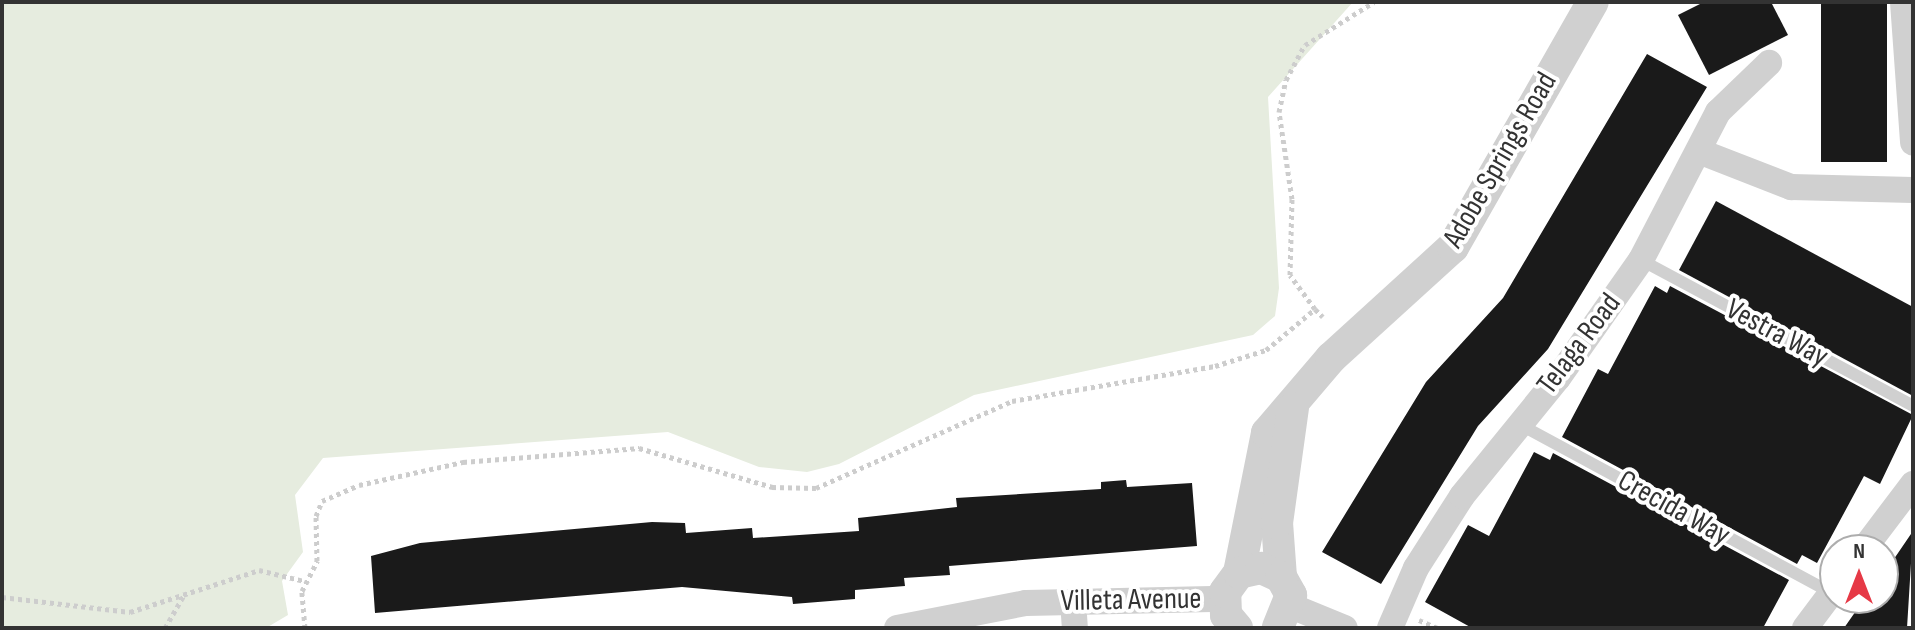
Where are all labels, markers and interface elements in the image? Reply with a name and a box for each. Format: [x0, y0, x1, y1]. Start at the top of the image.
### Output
street label: Adobe Springs Road [1435, 66, 1565, 254]
street label: Telaga Road [1529, 286, 1629, 402]
street label: Vestra Way [1720, 291, 1834, 375]
street label: Crecida Way [1612, 463, 1736, 553]
north arrow [1819, 534, 1899, 614]
text: N [1853, 538, 1865, 565]
street label: Villeta Avenue [1060, 581, 1202, 619]

